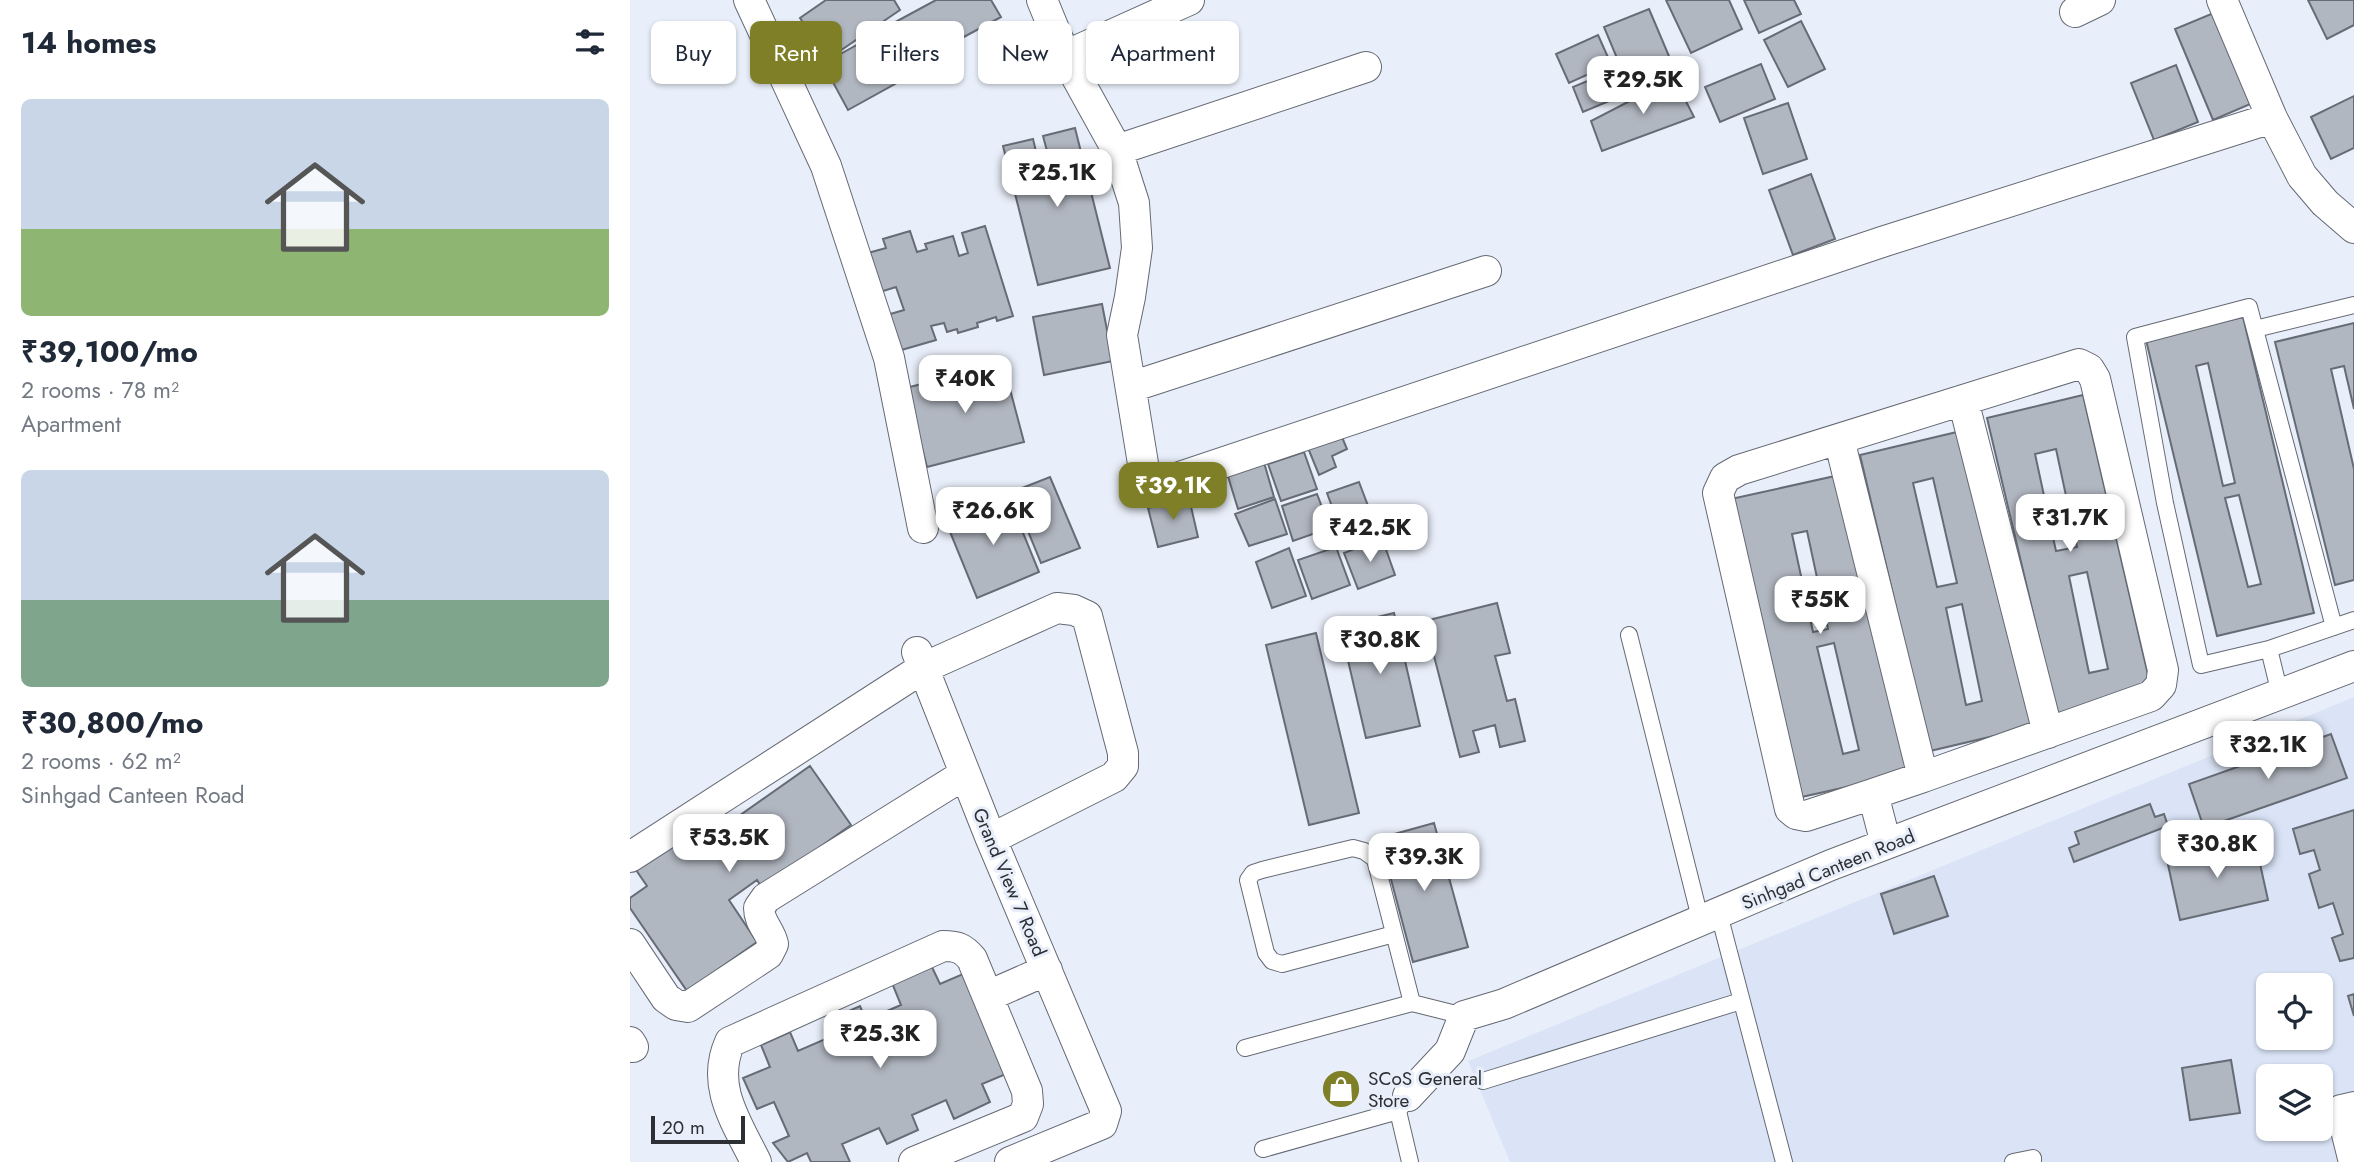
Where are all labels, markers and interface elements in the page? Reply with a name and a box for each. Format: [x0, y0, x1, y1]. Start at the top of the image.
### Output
text: 14 homes [21, 21, 156, 64]
chip: Buy [651, 21, 736, 84]
chip: Rent [750, 21, 842, 84]
chip: Filters [856, 21, 964, 84]
chip: New [978, 21, 1072, 84]
chip: Apartment [1086, 21, 1239, 84]
icon: filters [571, 23, 609, 61]
pin: ₹29.5K [1586, 57, 1700, 116]
text: ₹29.5K [1603, 62, 1683, 96]
icon: home [252, 144, 378, 270]
pin: ₹25.1K [1000, 150, 1114, 209]
text: ₹25.1K [1018, 155, 1096, 189]
text: ₹39,100/mo [21, 330, 198, 373]
pin: ₹40K [924, 356, 1006, 415]
text: ₹40K [935, 361, 995, 395]
text: 2 rooms · 78 m² [21, 373, 179, 407]
text: Apartment [21, 407, 121, 441]
pin: ₹39.1K [1116, 462, 1230, 522]
text: ₹39.1K [1135, 468, 1211, 502]
pin: ₹26.6K [936, 488, 1050, 547]
text: ₹26.6K [952, 493, 1034, 527]
pin: ₹31.7K [2013, 494, 2127, 554]
text: ₹31.7K [2032, 500, 2108, 534]
pin: ₹42.5K [1313, 504, 1427, 564]
text: ₹42.5K [1329, 510, 1411, 544]
icon: home [252, 515, 378, 641]
pin: ₹55K [1779, 576, 1861, 636]
text: ₹55K [1791, 582, 1849, 616]
pin: ₹30.8K [1323, 616, 1437, 676]
text: ₹30.8K [1340, 622, 1420, 656]
text: ₹30,800/mo [21, 701, 203, 744]
pin: ₹32.1K [2211, 722, 2325, 781]
text: ₹32.1K [2229, 727, 2307, 761]
text: 2 rooms · 62 m² [21, 744, 181, 778]
text: Sinhgad Canteen Road [21, 778, 245, 812]
street label: Grand View 7 Road [966, 804, 1053, 961]
pin: ₹53.5K [672, 814, 786, 874]
text: ₹53.5K [689, 820, 769, 854]
pin: ₹30.8K [2160, 820, 2274, 880]
street label: Sinhgad Canteen Road [1737, 822, 1919, 917]
text: ₹30.8K [2177, 826, 2257, 860]
pin: ₹39.3K [1367, 834, 1481, 893]
text: ₹39.3K [1385, 839, 1463, 873]
map controls [2256, 973, 2333, 1141]
button: locate [2256, 973, 2333, 1050]
pin: ₹25.3K [823, 1010, 937, 1070]
text: ₹25.3K [840, 1016, 920, 1050]
button: layers [2256, 1064, 2333, 1141]
place label: SCoS General Store [1368, 1065, 1482, 1114]
shop icon: SCoS General Store [1320, 1068, 1362, 1110]
scale bar [651, 1113, 746, 1145]
text: 20 m [662, 1114, 705, 1141]

